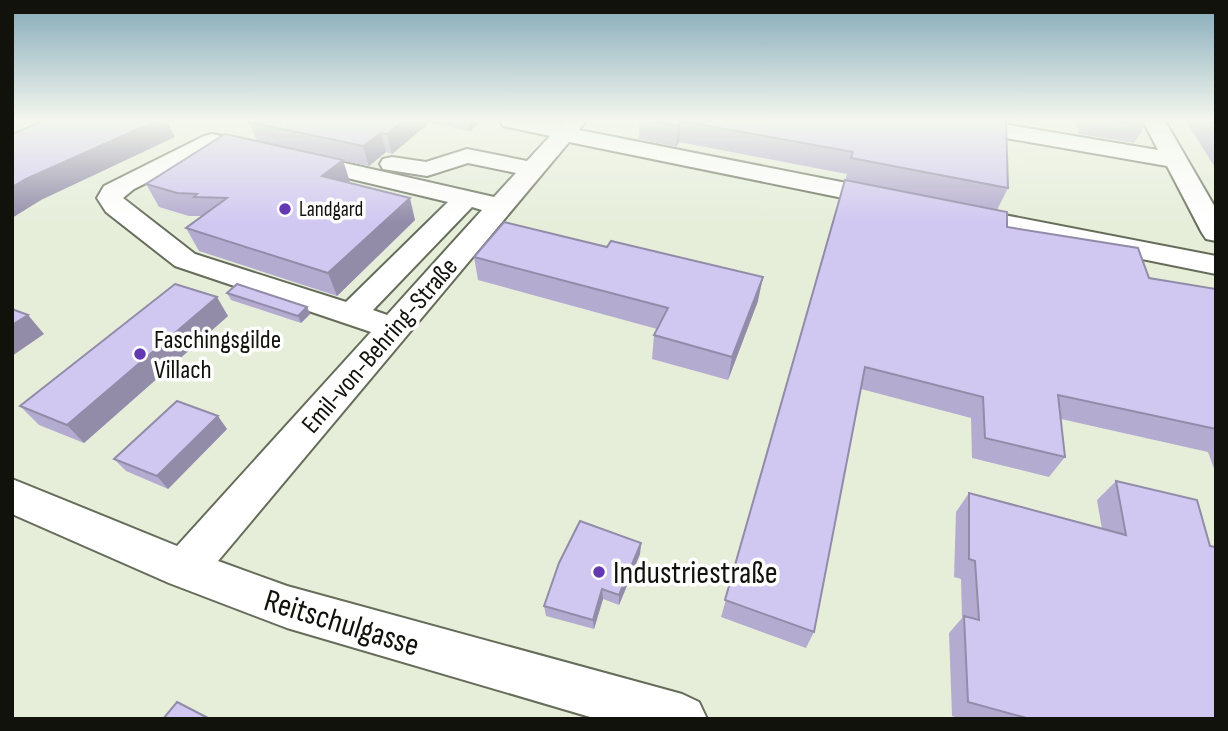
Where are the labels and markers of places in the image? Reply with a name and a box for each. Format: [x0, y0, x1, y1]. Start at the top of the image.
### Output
place label: Landgard [299, 197, 363, 222]
marker: Landgard [277, 201, 293, 217]
place label: Faschingsgilde Villach [154, 325, 281, 386]
marker: Faschingsgilde Villach [132, 346, 148, 362]
place label: Industriestraße [613, 554, 778, 593]
marker: Industriestraße [591, 564, 607, 580]

